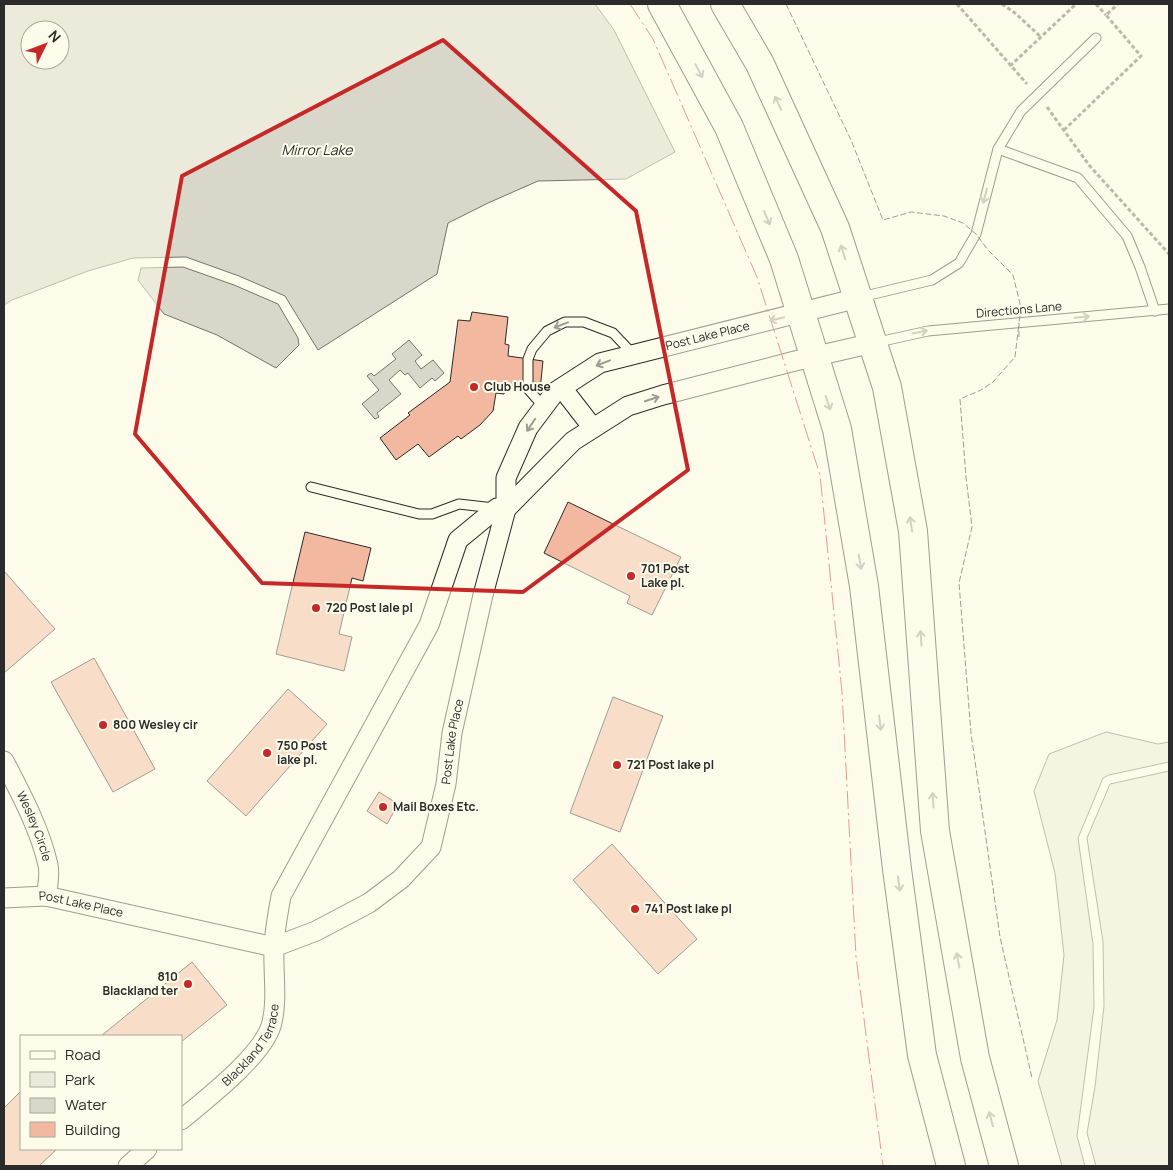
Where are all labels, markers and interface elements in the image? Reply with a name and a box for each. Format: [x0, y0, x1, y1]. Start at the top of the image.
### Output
north arrow [20, 20, 70, 70]
text: N [45, 26, 65, 46]
one-way arrow [695, 63, 704, 78]
one-way arrow [773, 96, 782, 111]
water label: Mirror Lake [281, 140, 353, 159]
one-way arrow [980, 188, 990, 204]
one-way arrow [763, 210, 773, 225]
one-way arrow [838, 244, 847, 260]
street label: Directions Lane [975, 297, 1063, 322]
one-way arrow [1074, 313, 1090, 322]
one-way arrow [770, 315, 786, 324]
street label: Post Lake Place [664, 317, 751, 354]
one-way arrow [554, 321, 569, 330]
one-way arrow [912, 327, 928, 337]
one-way arrow [596, 359, 611, 369]
place label: Club House [484, 378, 551, 395]
marker: Club House [468, 381, 480, 393]
one-way arrow [643, 393, 659, 403]
one-way arrow [824, 394, 834, 410]
one-way arrow [526, 417, 536, 431]
one-way arrow [906, 516, 916, 532]
one-way arrow [855, 553, 865, 569]
place label: 701 Post Lake pl. [641, 560, 689, 591]
marker: 701 Post Lake pl. [625, 570, 637, 582]
place label: 720 Post lale pl [326, 599, 413, 616]
marker: 720 Post lale pl [310, 602, 322, 614]
one-way arrow [916, 630, 925, 646]
street label: Post Lake Place [437, 697, 467, 785]
one-way arrow [875, 715, 885, 731]
place label: 800 Wesley cir [113, 716, 198, 733]
marker: 800 Wesley cir [97, 719, 109, 731]
place label: 750 Post lake pl. [277, 737, 327, 768]
marker: 750 Post lake pl. [261, 747, 273, 759]
place label: 721 Post lake pl [627, 756, 714, 773]
marker: 721 Post lake pl [611, 759, 623, 771]
street label: Wesley Circle [13, 788, 56, 863]
one-way arrow [928, 792, 938, 808]
place label: Mail Boxes Etc. [393, 798, 479, 815]
marker: Mail Boxes Etc. [377, 801, 389, 813]
one-way arrow [894, 876, 904, 892]
street label: Post Lake Place [38, 887, 125, 921]
place label: 741 Post lake pl [645, 900, 732, 917]
marker: 741 Post lake pl [629, 903, 641, 915]
one-way arrow [952, 953, 962, 969]
place label: 810 Blackland ter [102, 968, 178, 999]
marker: 810 Blackland ter [182, 978, 194, 990]
street label: Blackland Terrace [218, 1003, 283, 1090]
legend [20, 1035, 182, 1150]
text: Road [65, 1044, 101, 1065]
text: Park [65, 1069, 95, 1090]
text: Water [65, 1094, 107, 1115]
one-way arrow [986, 1112, 996, 1128]
text: Building [65, 1119, 120, 1140]

